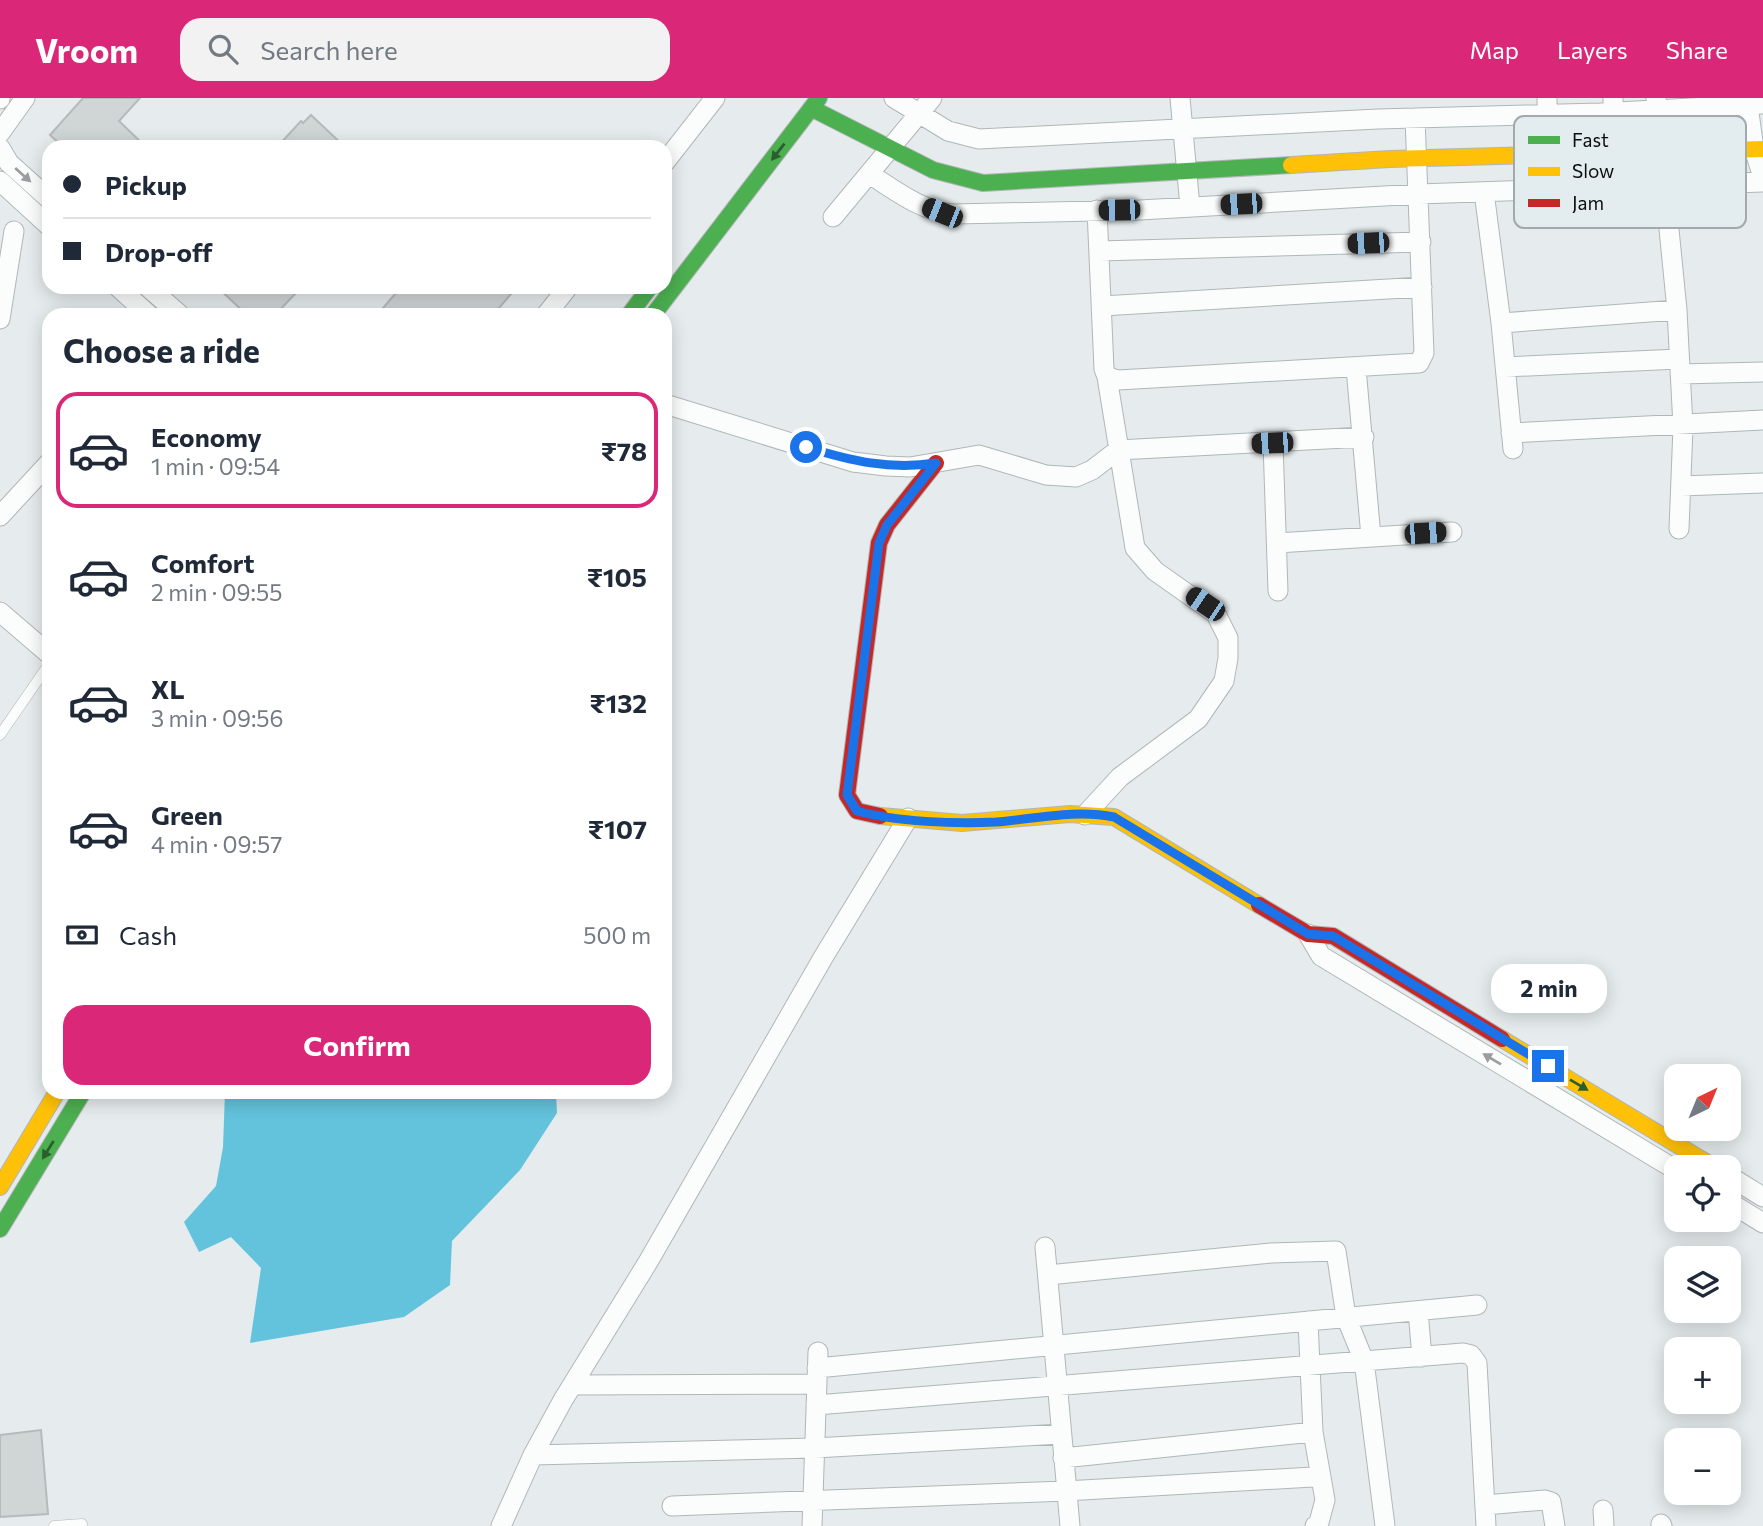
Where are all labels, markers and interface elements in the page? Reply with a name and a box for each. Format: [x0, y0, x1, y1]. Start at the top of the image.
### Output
search box [180, 18, 670, 81]
text: Vroom [35, 29, 138, 70]
icon: search [204, 30, 242, 68]
text: Search here [260, 34, 398, 65]
text: Map [1470, 35, 1519, 64]
text: Layers [1557, 35, 1628, 64]
text: Share [1666, 35, 1728, 64]
legend [1514, 116, 1746, 228]
text: Fast [1572, 128, 1609, 151]
one-way arrow [771, 143, 785, 161]
text: Slow [1572, 159, 1614, 182]
one-way arrow [14, 167, 32, 183]
text: Pickup [105, 169, 187, 200]
text: Jam [1572, 191, 1604, 214]
car [1220, 192, 1263, 216]
car [919, 195, 966, 231]
car [1098, 199, 1141, 221]
car [1347, 232, 1390, 254]
text: Drop-off [105, 236, 212, 267]
text: Choose a ride [63, 330, 260, 370]
icon: car [67, 419, 130, 482]
text: Economy [151, 421, 262, 452]
route start [790, 431, 822, 463]
car [1251, 432, 1294, 454]
text: ₹78 [601, 435, 647, 466]
text: 1 min · 09:54 [151, 452, 280, 480]
car [1404, 521, 1447, 545]
icon: car [67, 545, 130, 608]
text: Comfort [151, 547, 254, 578]
text: ₹105 [587, 561, 647, 592]
text: 2 min · 09:55 [151, 578, 282, 606]
car [1182, 584, 1229, 624]
icon: car [67, 671, 130, 734]
text: XL [151, 673, 185, 704]
text: ₹132 [589, 687, 647, 718]
text: 3 min · 09:56 [151, 704, 284, 732]
icon: car [67, 797, 130, 860]
text: Green [151, 799, 223, 830]
text: ₹107 [588, 813, 647, 844]
text: 4 min · 09:57 [151, 830, 282, 858]
icon: cash [63, 916, 101, 954]
text: Cash [119, 919, 177, 950]
text: 500 m [583, 921, 651, 949]
callout: 2 min [1490, 964, 1606, 1014]
text: 2 min [1520, 974, 1578, 1002]
button: Confirm [63, 1005, 651, 1085]
route end [1532, 1050, 1564, 1082]
one-way arrow [1483, 1053, 1502, 1065]
north arrow [1664, 1064, 1741, 1141]
map controls [1664, 1064, 1741, 1505]
one-way arrow [1570, 1079, 1589, 1092]
one-way arrow [41, 1141, 54, 1160]
button: locate [1664, 1155, 1741, 1232]
button: layers [1664, 1246, 1741, 1323]
button: + [1664, 1337, 1741, 1414]
button: − [1664, 1428, 1741, 1505]

